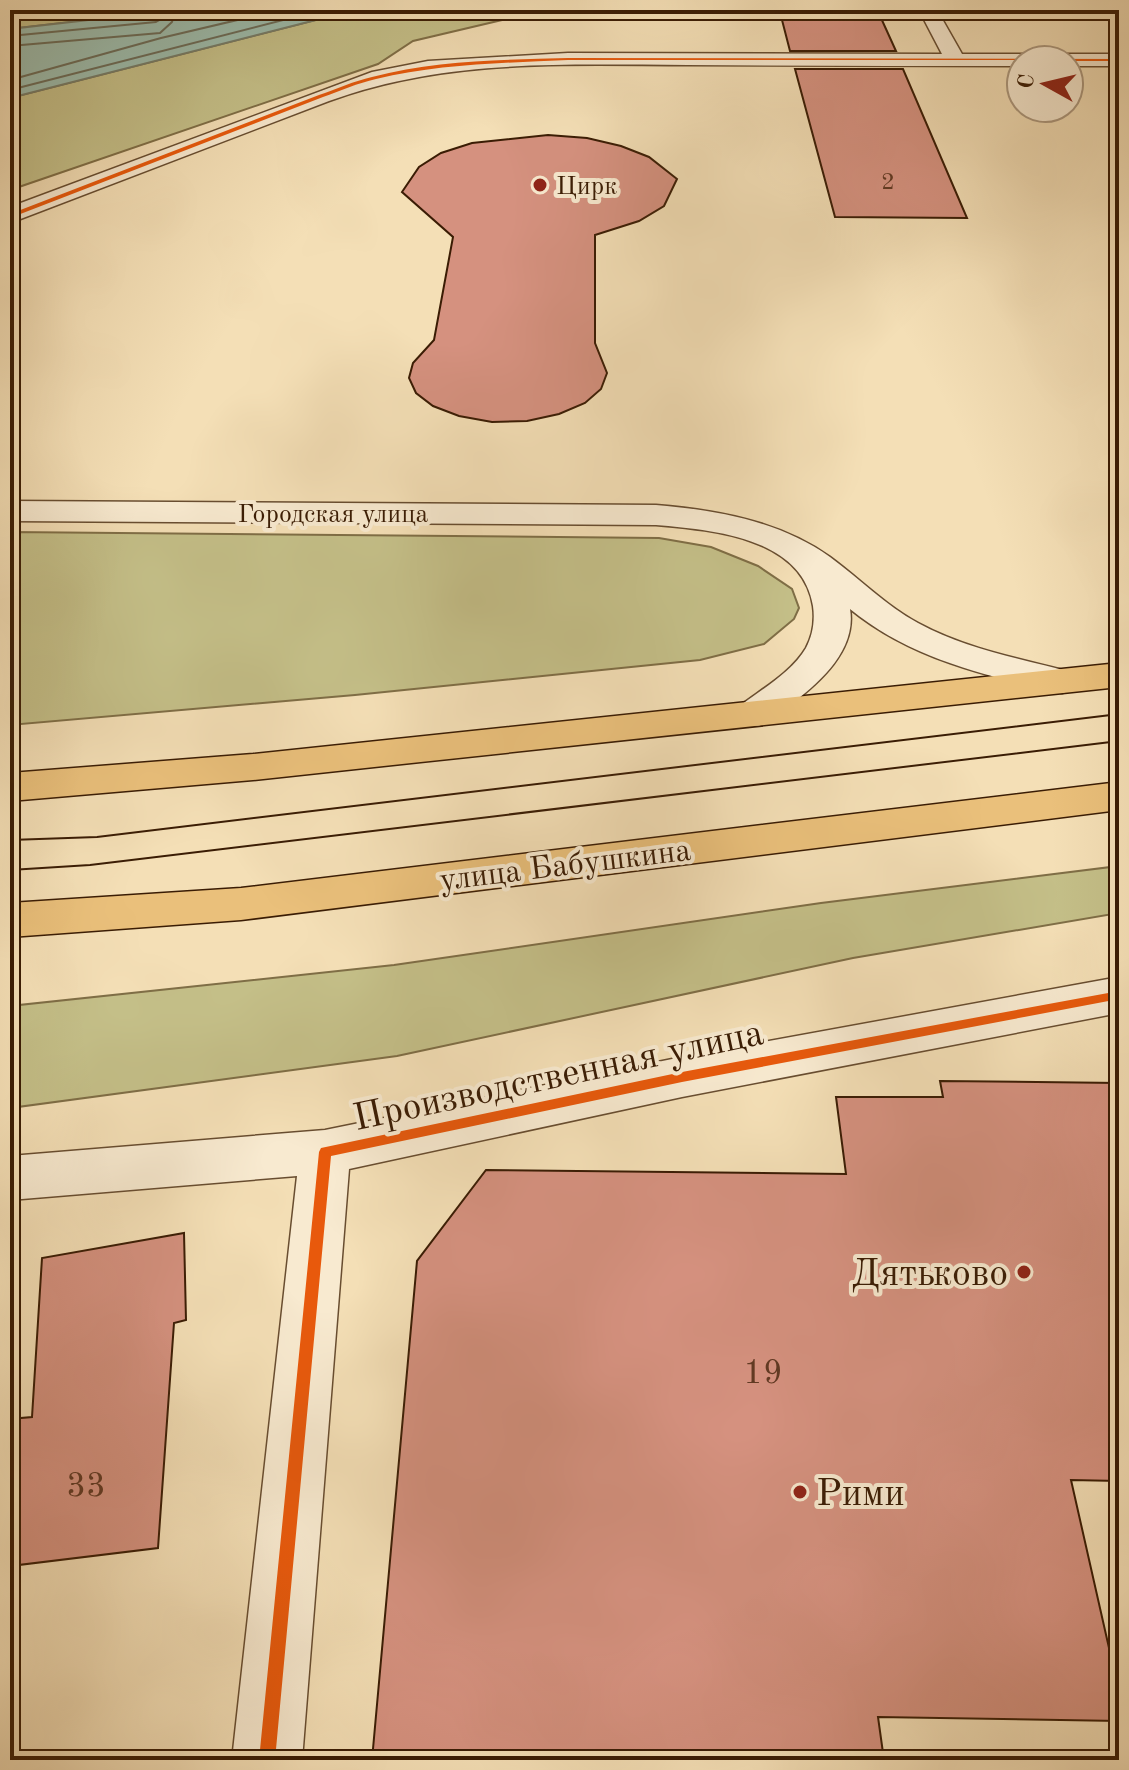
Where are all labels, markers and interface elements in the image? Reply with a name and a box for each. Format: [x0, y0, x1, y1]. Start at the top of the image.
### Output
north arrow [1005, 44, 1085, 124]
text: С [1015, 73, 1039, 90]
house number: 2 [881, 171, 895, 195]
place label: Цирк [556, 174, 617, 200]
marker: Цирк [531, 176, 549, 194]
street label: Городская улица [238, 502, 429, 528]
street label: улица Бабушкина [438, 836, 693, 898]
street label: Производственная улица [350, 1015, 767, 1139]
place label: Дятьково [851, 1256, 1008, 1294]
marker: Дятьково [1015, 1263, 1033, 1281]
house number: 19 [743, 1357, 783, 1391]
house number: 33 [66, 1470, 106, 1504]
place label: Рими [816, 1476, 905, 1514]
marker: Рими [791, 1483, 809, 1501]

